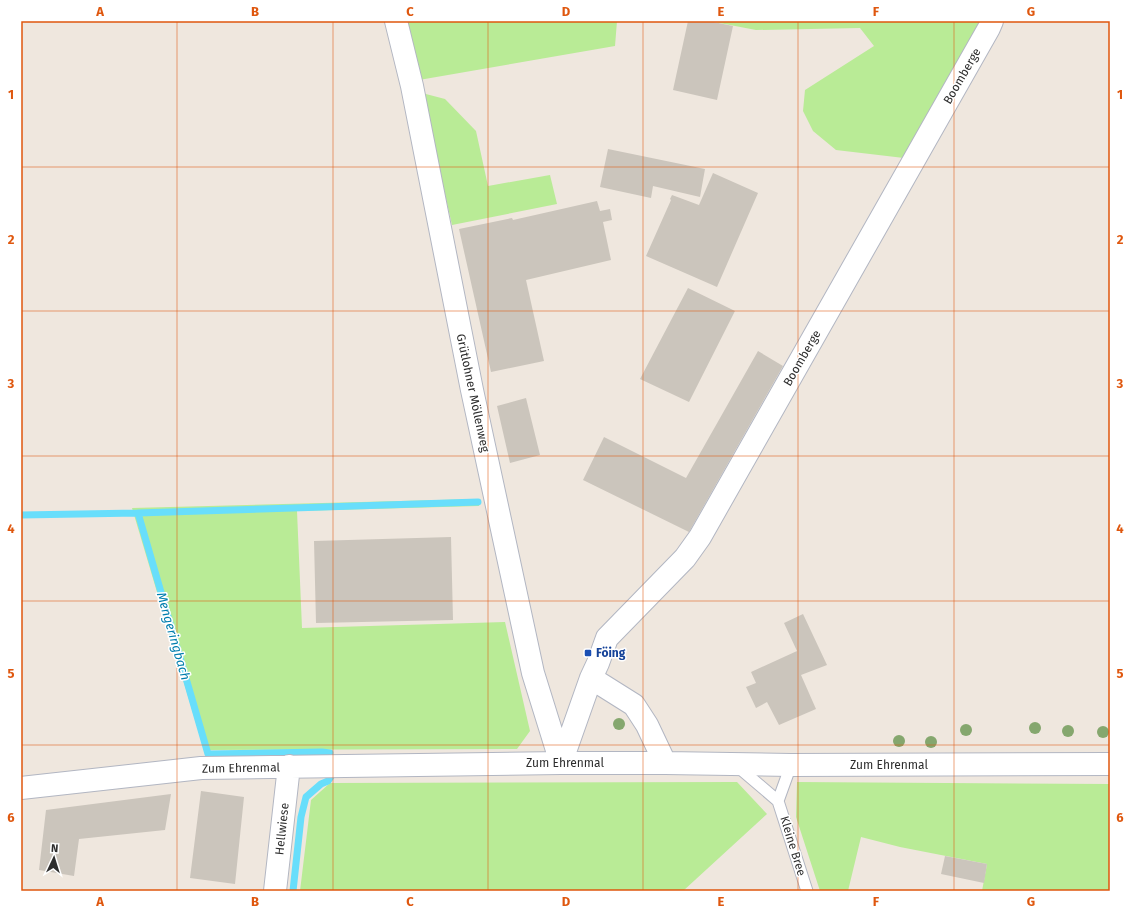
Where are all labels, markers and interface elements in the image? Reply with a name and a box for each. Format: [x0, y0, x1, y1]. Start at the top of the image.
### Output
text: A [95, 4, 104, 19]
text: B [251, 4, 259, 19]
text: C [406, 4, 414, 19]
text: D [562, 4, 571, 19]
text: E [718, 4, 725, 19]
text: F [873, 4, 880, 19]
text: G [1027, 4, 1035, 19]
street label: Boomberge [940, 46, 984, 106]
text: 1 [8, 87, 14, 102]
text: 1 [1117, 87, 1123, 102]
text: 2 [8, 232, 15, 247]
text: 2 [1117, 232, 1124, 247]
street label: Boomberge [780, 328, 824, 388]
street label: Grütlohner Möllenweg [454, 333, 493, 454]
text: 3 [7, 376, 15, 391]
text: 3 [1116, 376, 1124, 391]
text: 4 [7, 521, 15, 536]
text: 4 [1116, 521, 1124, 536]
water label: Mengeringbach [154, 590, 193, 682]
place label: Föing [596, 646, 626, 660]
marker: Föing [583, 648, 593, 658]
text: 5 [8, 666, 15, 681]
text: 5 [1117, 666, 1124, 681]
street label: Zum Ehrenmal [526, 756, 604, 770]
street label: Zum Ehrenmal [850, 758, 928, 772]
street label: Zum Ehrenmal [202, 760, 281, 776]
street label: Hellwiese [272, 802, 292, 856]
text: 6 [7, 810, 15, 825]
text: 6 [1116, 810, 1124, 825]
street label: Kleine Bree [777, 814, 809, 878]
north arrow [34, 838, 74, 878]
text: N [51, 842, 59, 855]
text: A [95, 894, 104, 909]
text: B [251, 894, 259, 909]
text: C [406, 894, 414, 909]
text: D [562, 894, 571, 909]
text: E [718, 894, 725, 909]
text: F [873, 894, 880, 909]
text: G [1027, 894, 1035, 909]

